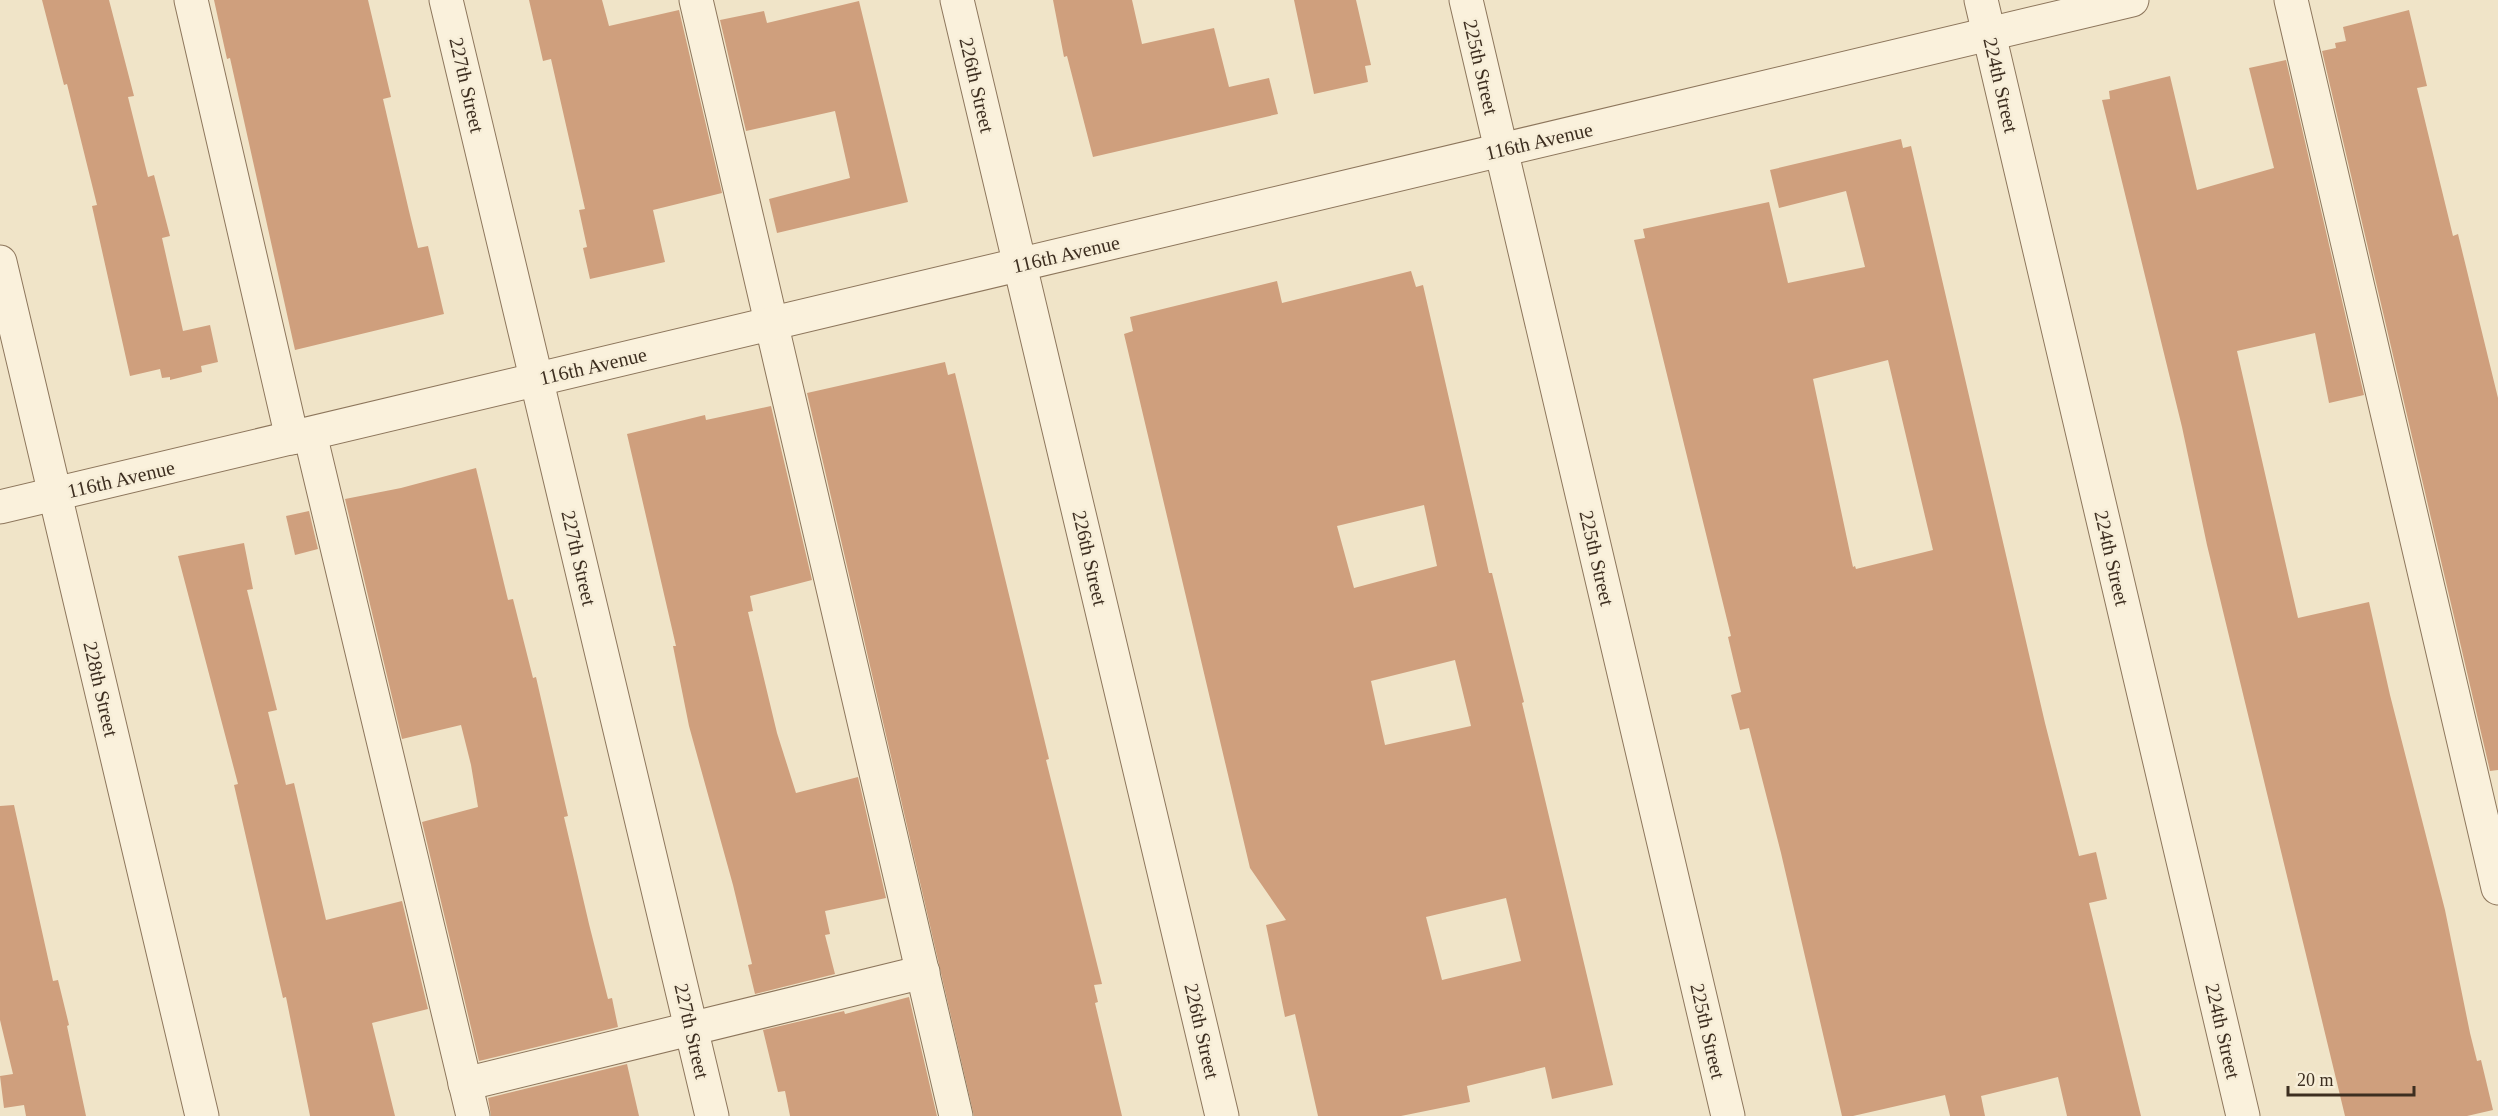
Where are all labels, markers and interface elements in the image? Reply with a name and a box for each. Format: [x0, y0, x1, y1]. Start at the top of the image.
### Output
street label: 225th Street [1459, 17, 1503, 117]
street label: 227th Street [445, 35, 489, 135]
street label: 226th Street [955, 35, 999, 135]
street label: 224th Street [1979, 35, 2023, 135]
street label: 116th Avenue [1483, 118, 1595, 164]
street label: 116th Avenue [1010, 231, 1122, 277]
street label: 116th Avenue [537, 343, 649, 389]
street label: 116th Avenue [65, 456, 177, 502]
street label: 227th Street [557, 508, 601, 608]
street label: 226th Street [1068, 508, 1112, 608]
street label: 225th Street [1575, 508, 1619, 608]
street label: 224th Street [2090, 508, 2134, 608]
street label: 228th Street [79, 639, 123, 739]
street label: 227th Street [670, 981, 714, 1081]
street label: 226th Street [1180, 981, 1224, 1081]
street label: 225th Street [1686, 981, 1730, 1081]
street label: 224th Street [2201, 981, 2245, 1081]
scale bar [2288, 1059, 2414, 1097]
text: 20 m [2297, 1070, 2334, 1090]

